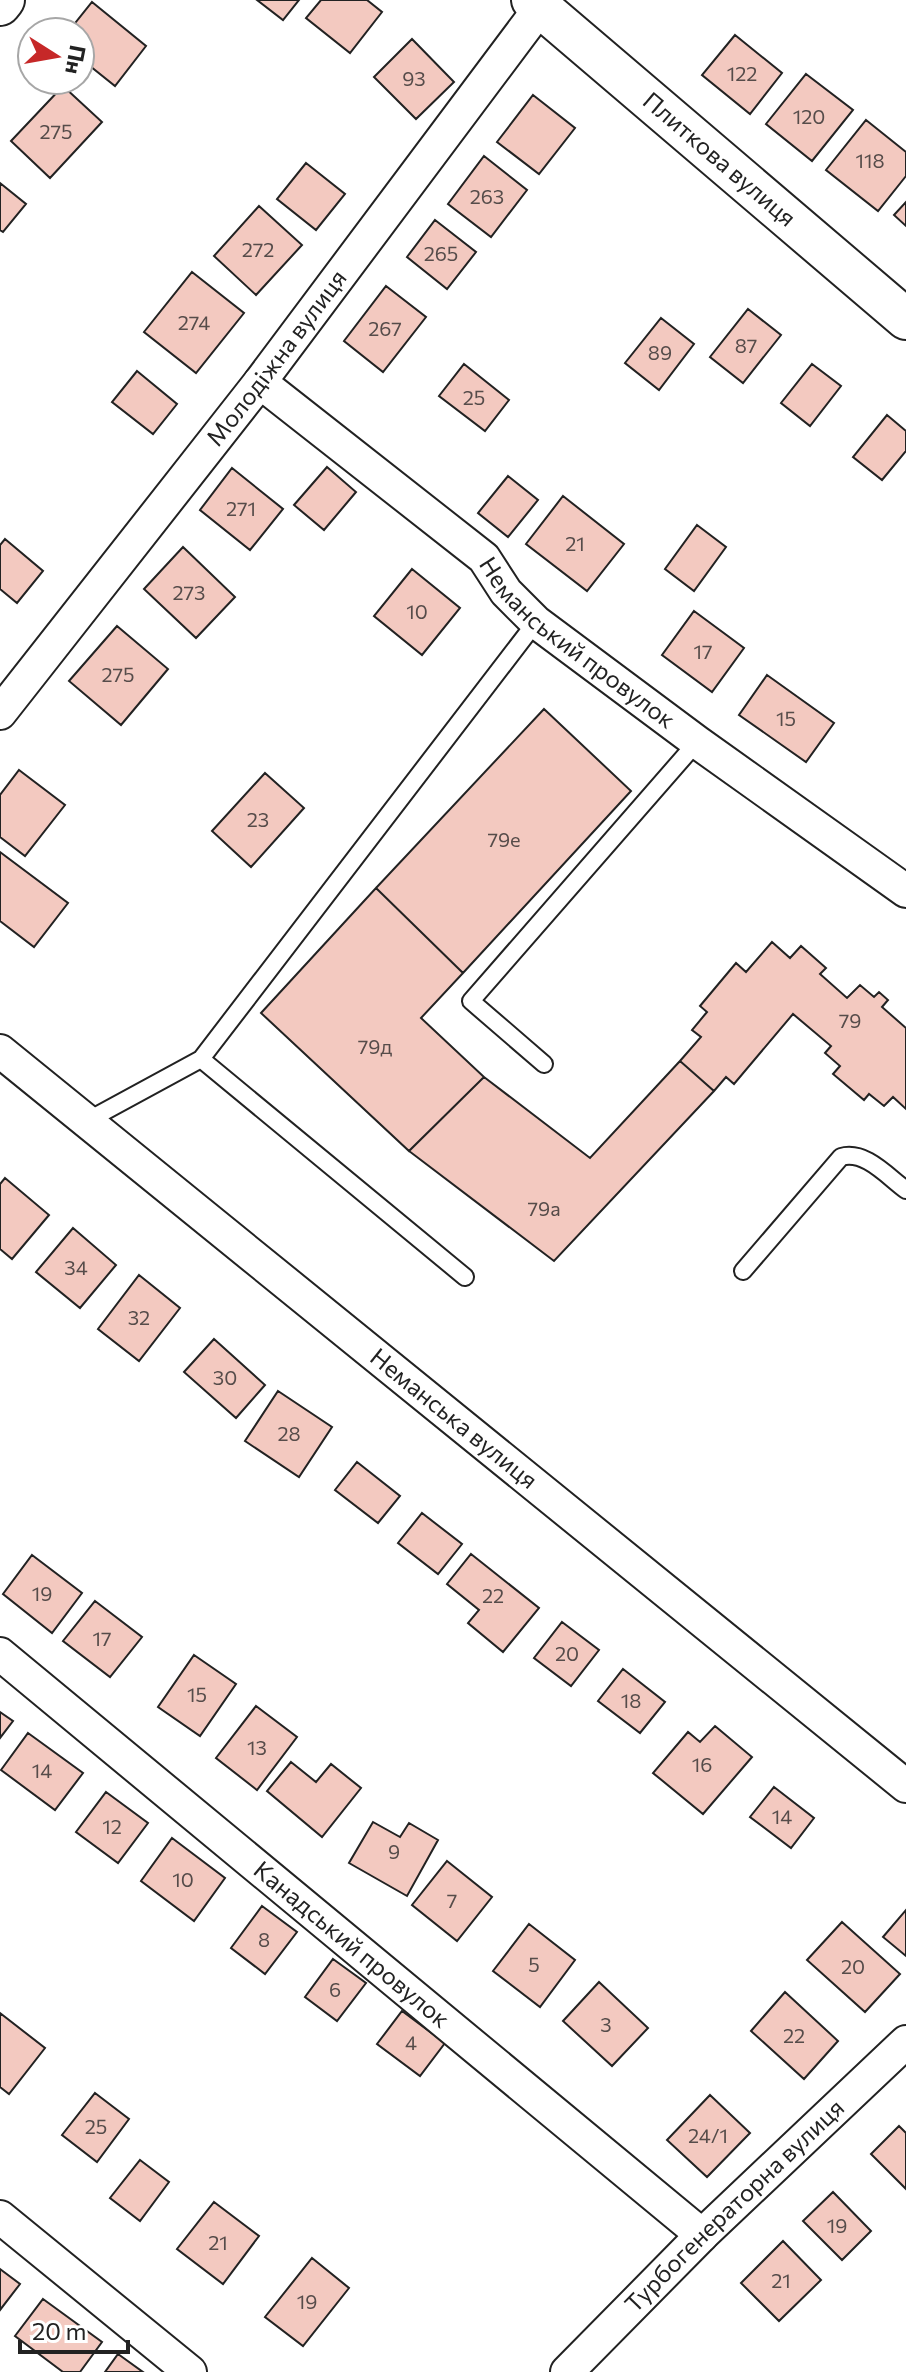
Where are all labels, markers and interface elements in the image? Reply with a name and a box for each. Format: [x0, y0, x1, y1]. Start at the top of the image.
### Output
north arrow [16, 16, 96, 96]
text: Пн [60, 43, 92, 77]
house number: 122 [727, 61, 757, 85]
house number: 93 [402, 66, 426, 90]
street label: Плиткова вулиця [638, 85, 803, 232]
house number: 120 [793, 104, 825, 128]
house number: 275 [39, 119, 73, 143]
house number: 118 [855, 148, 885, 172]
house number: 263 [470, 184, 504, 208]
house number: 272 [242, 237, 274, 261]
house number: 265 [424, 241, 458, 265]
street label: Молодіжна вулиця [199, 264, 352, 451]
house number: 274 [178, 310, 210, 334]
house number: 267 [368, 316, 402, 340]
house number: 87 [735, 333, 757, 357]
house number: 89 [648, 340, 672, 364]
house number: 25 [463, 385, 485, 409]
house number: 271 [226, 496, 256, 520]
house number: 21 [565, 531, 585, 555]
street label: Неманський провулок [474, 551, 682, 734]
house number: 273 [172, 580, 206, 604]
house number: 10 [406, 599, 428, 623]
house number: 17 [693, 639, 713, 663]
house number: 275 [101, 662, 135, 686]
house number: 15 [776, 706, 796, 730]
house number: 23 [247, 807, 269, 831]
house number: 79е [487, 827, 521, 851]
house number: 79 [839, 1008, 861, 1032]
house number: 79д [358, 1034, 392, 1058]
house number: 79а [527, 1196, 561, 1220]
house number: 34 [64, 1255, 88, 1279]
house number: 32 [128, 1305, 150, 1329]
street label: Неманська вулиця [365, 1341, 544, 1494]
house number: 30 [213, 1365, 237, 1389]
house number: 28 [277, 1421, 301, 1445]
house number: 19 [32, 1581, 52, 1605]
house number: 22 [482, 1583, 504, 1607]
house number: 17 [92, 1626, 112, 1650]
house number: 20 [555, 1641, 579, 1665]
house number: 15 [187, 1682, 207, 1706]
house number: 18 [621, 1688, 641, 1712]
house number: 13 [247, 1735, 267, 1759]
house number: 16 [692, 1752, 712, 1776]
house number: 14 [32, 1758, 52, 1782]
house number: 14 [772, 1804, 792, 1828]
house number: 12 [102, 1814, 122, 1838]
house number: 9 [388, 1839, 400, 1863]
street label: Канадський провулок [248, 1854, 456, 2033]
house number: 10 [172, 1867, 194, 1891]
house number: 7 [447, 1888, 457, 1912]
house number: 8 [258, 1927, 270, 1951]
house number: 5 [528, 1952, 540, 1976]
house number: 20 [841, 1954, 865, 1978]
house number: 6 [329, 1977, 341, 2001]
house number: 3 [600, 2012, 612, 2036]
house number: 22 [783, 2023, 805, 2047]
house number: 4 [405, 2030, 417, 2054]
street label: Турбогенераторна вулиця [618, 2092, 849, 2318]
house number: 25 [85, 2114, 107, 2138]
house number: 24/1 [688, 2123, 728, 2147]
house number: 19 [827, 2213, 847, 2237]
house number: 21 [208, 2230, 228, 2254]
house number: 21 [771, 2268, 791, 2292]
house number: 19 [297, 2289, 317, 2313]
scale bar [20, 2304, 128, 2354]
text: 20 m [32, 2316, 86, 2345]

